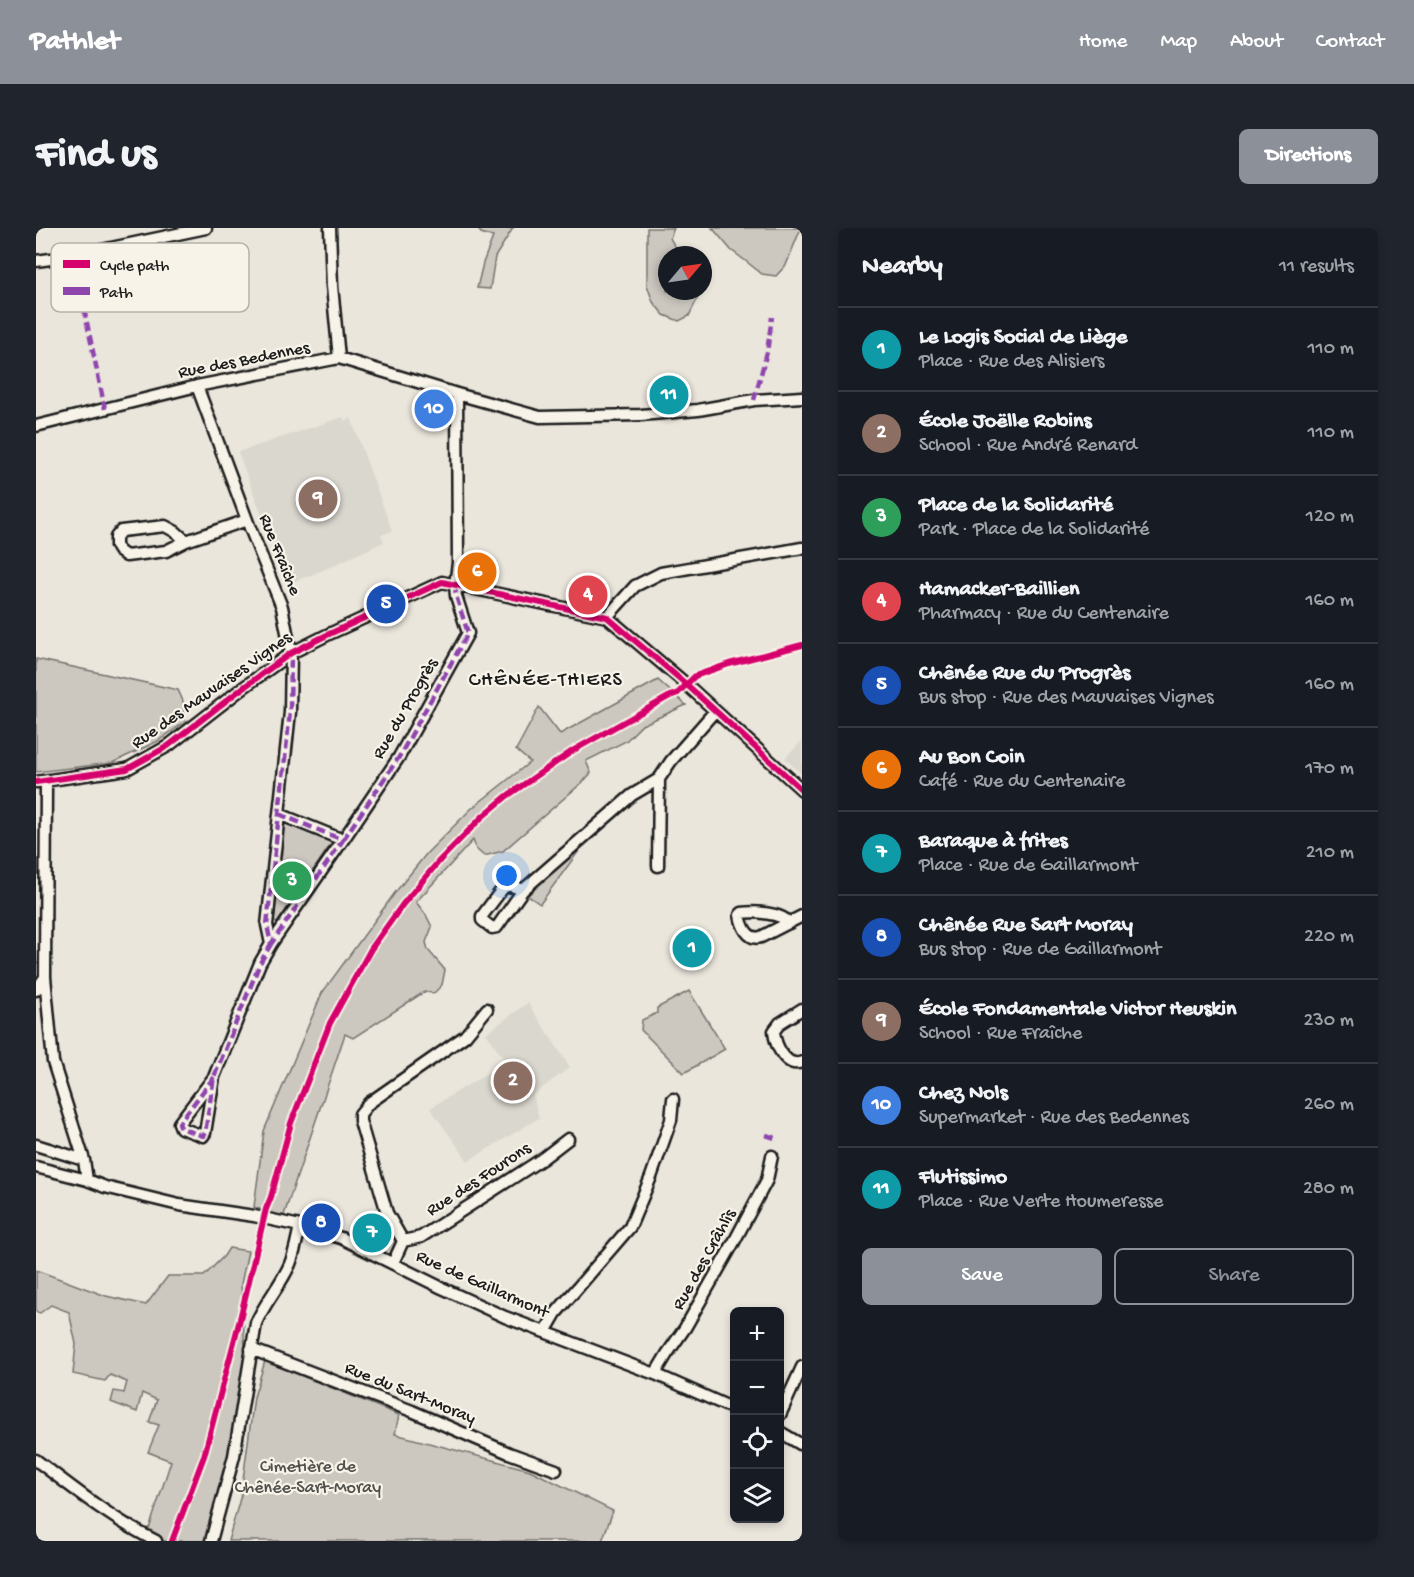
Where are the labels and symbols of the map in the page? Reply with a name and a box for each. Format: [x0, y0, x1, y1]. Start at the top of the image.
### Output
legend [51, 243, 249, 312]
north arrow [658, 246, 712, 300]
text: Cycle path [100, 258, 170, 277]
text: Path [99, 285, 133, 304]
street label: Rue des Bedennes [176, 338, 313, 384]
pin: 11 [650, 372, 688, 418]
pin: 10 [414, 386, 454, 432]
pin: 9 [298, 476, 338, 522]
street label: Rue Fraîche [253, 511, 305, 599]
pin: 6 [458, 550, 496, 594]
pin: 4 [568, 572, 608, 617]
pin: 5 [366, 582, 406, 626]
street label: Rue des Mauvaises Vignes [128, 627, 297, 754]
street label: Rue du Progrès [369, 654, 444, 763]
district label: CHÊNÉE-THIERS [469, 669, 623, 693]
pin: 3 [272, 858, 312, 904]
your location [492, 861, 521, 890]
pin: 1 [672, 926, 712, 970]
pin: 2 [494, 1058, 532, 1104]
street label: Rue des Fourons [423, 1138, 536, 1222]
pin: 8 [302, 1200, 340, 1246]
street label: Rue des Crâhlîs [669, 1205, 742, 1314]
pin: 7 [352, 1210, 392, 1256]
street label: Rue de Gaillarmont [412, 1246, 553, 1324]
street label: Rue du Sart-Moray [341, 1358, 479, 1430]
park label: Cimetière de Chênée-Sart-Moray [235, 1457, 381, 1499]

